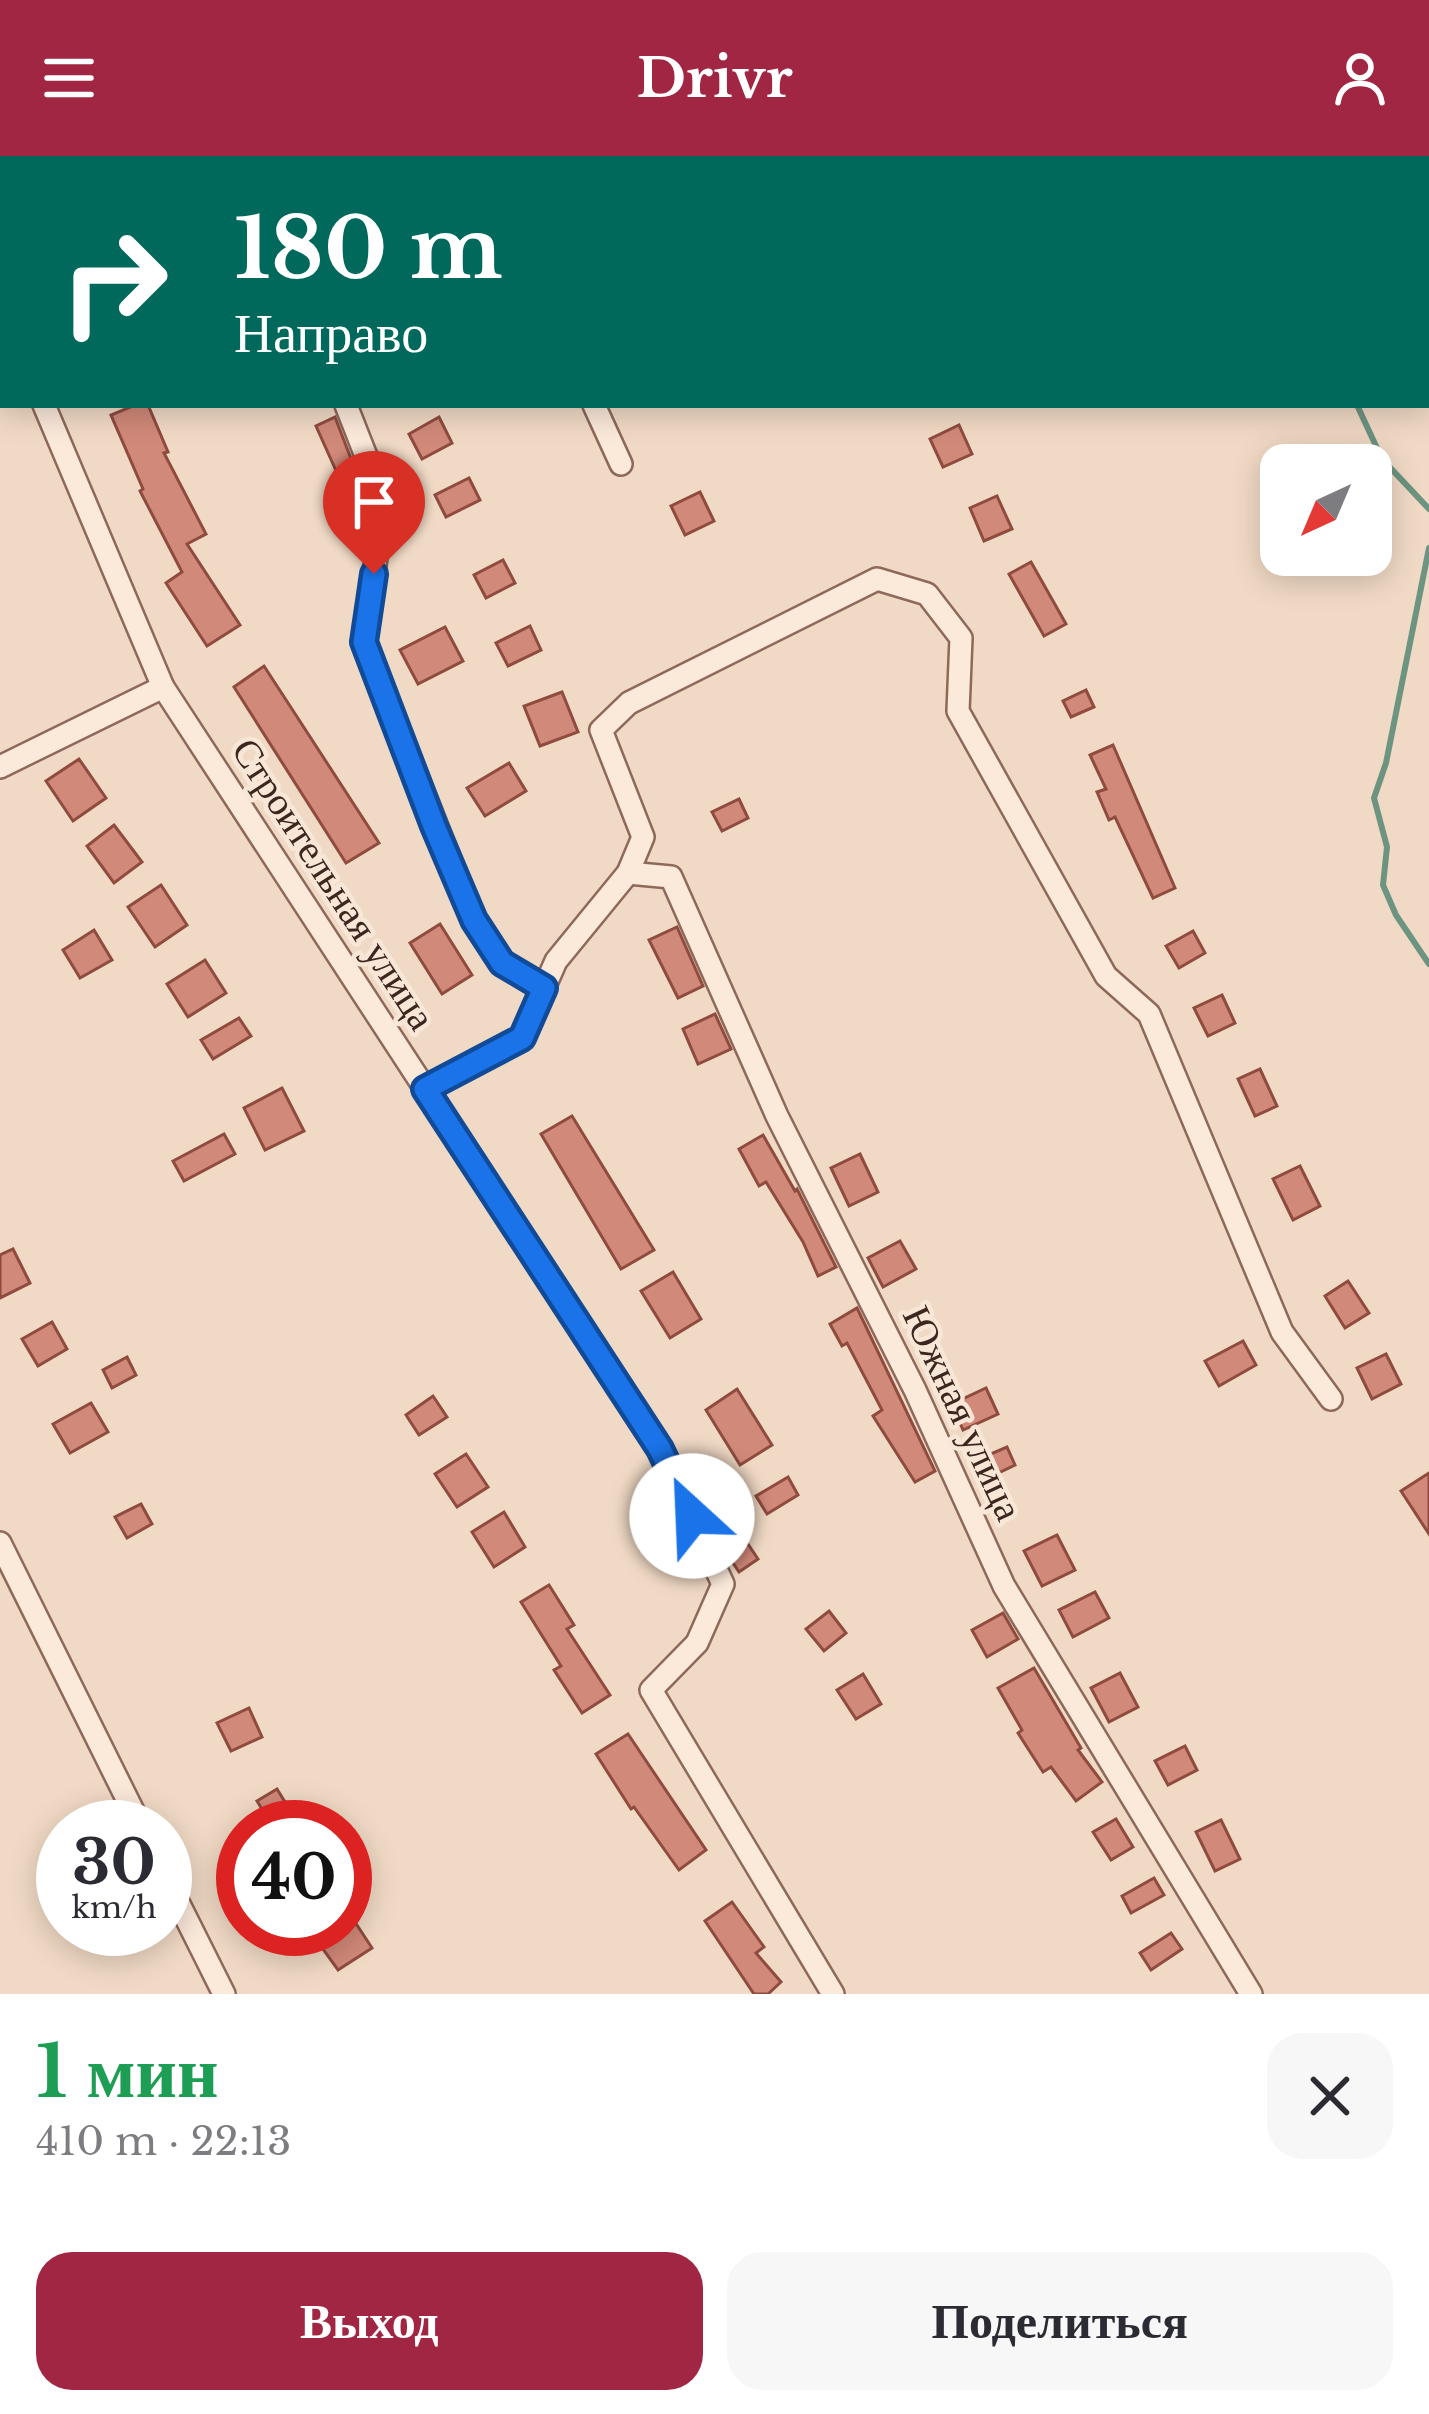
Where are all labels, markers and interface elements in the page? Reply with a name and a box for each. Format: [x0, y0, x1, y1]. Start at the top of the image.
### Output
icon: menu [36, 45, 102, 111]
text: Drivr [636, 45, 793, 112]
icon: person [1327, 45, 1393, 111]
text: 180 m [234, 197, 503, 301]
icon: right [36, 204, 192, 360]
text: Направо [234, 300, 428, 367]
north arrow [1260, 444, 1392, 576]
map controls [1260, 444, 1392, 576]
pin [323, 451, 425, 574]
icon: arrive [341, 469, 407, 535]
street label: Строительная улица [221, 729, 447, 1039]
street label: Южная улица [892, 1298, 1034, 1528]
position arrow [629, 1453, 755, 1579]
speed limit sign: 40 [216, 1800, 372, 1956]
text: 30 [72, 1826, 156, 1900]
text: km/h [71, 1889, 157, 1926]
text: 1 мин [36, 2027, 219, 2116]
button: close [1267, 2033, 1393, 2159]
text: 410 m · 22:13 [36, 2117, 291, 2166]
button: Выход [36, 2252, 703, 2390]
button: Поделиться [727, 2252, 1393, 2390]

